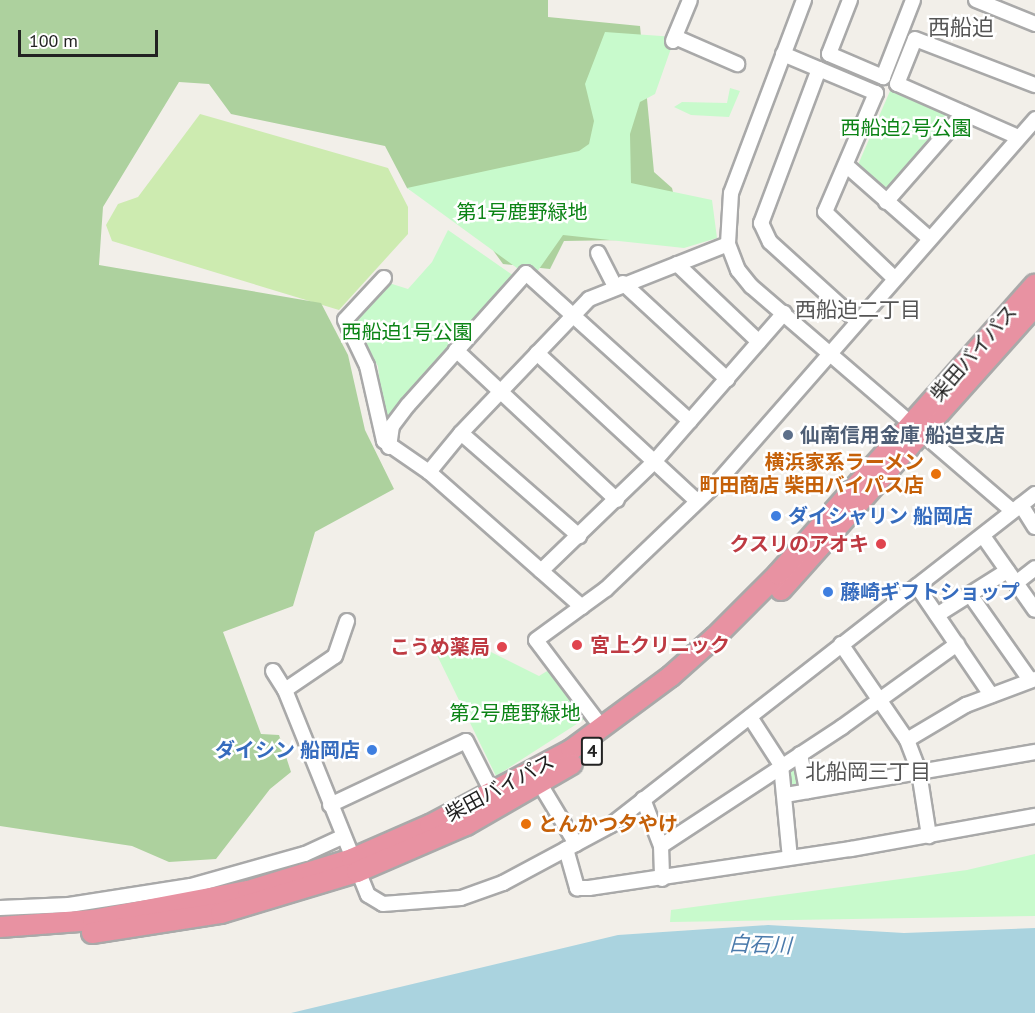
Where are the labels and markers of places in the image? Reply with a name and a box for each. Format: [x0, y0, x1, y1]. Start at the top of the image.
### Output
place label: 仙南信用金庫 船迫支店 [800, 423, 1005, 447]
marker: 仙南信用金庫 船迫支店 [781, 428, 795, 442]
place label: 横浜家系ラーメン 町田商店 柴田バイパス店 [699, 450, 924, 497]
marker: 横浜家系ラーメン 町田商店 柴田バイパス店 [929, 467, 943, 481]
place label: ダイシャリン 船岡店 [788, 504, 973, 528]
marker: ダイシャリン 船岡店 [769, 509, 783, 523]
place label: クスリのアオキ [729, 532, 869, 556]
marker: クスリのアオキ [874, 537, 888, 551]
place label: 藤崎ギフトショップ [840, 580, 1020, 604]
marker: 藤崎ギフトショップ [821, 585, 835, 599]
place label: 宮上クリニック [590, 633, 730, 657]
place label: こうめ薬局 [390, 635, 490, 659]
marker: 宮上クリニック [568, 636, 586, 654]
marker: こうめ薬局 [495, 640, 509, 654]
place label: ダイシン 船岡店 [215, 738, 360, 762]
marker: ダイシン 船岡店 [365, 743, 379, 757]
place label: とんかつ夕やけ [538, 812, 678, 836]
marker: とんかつ夕やけ [519, 817, 533, 831]

